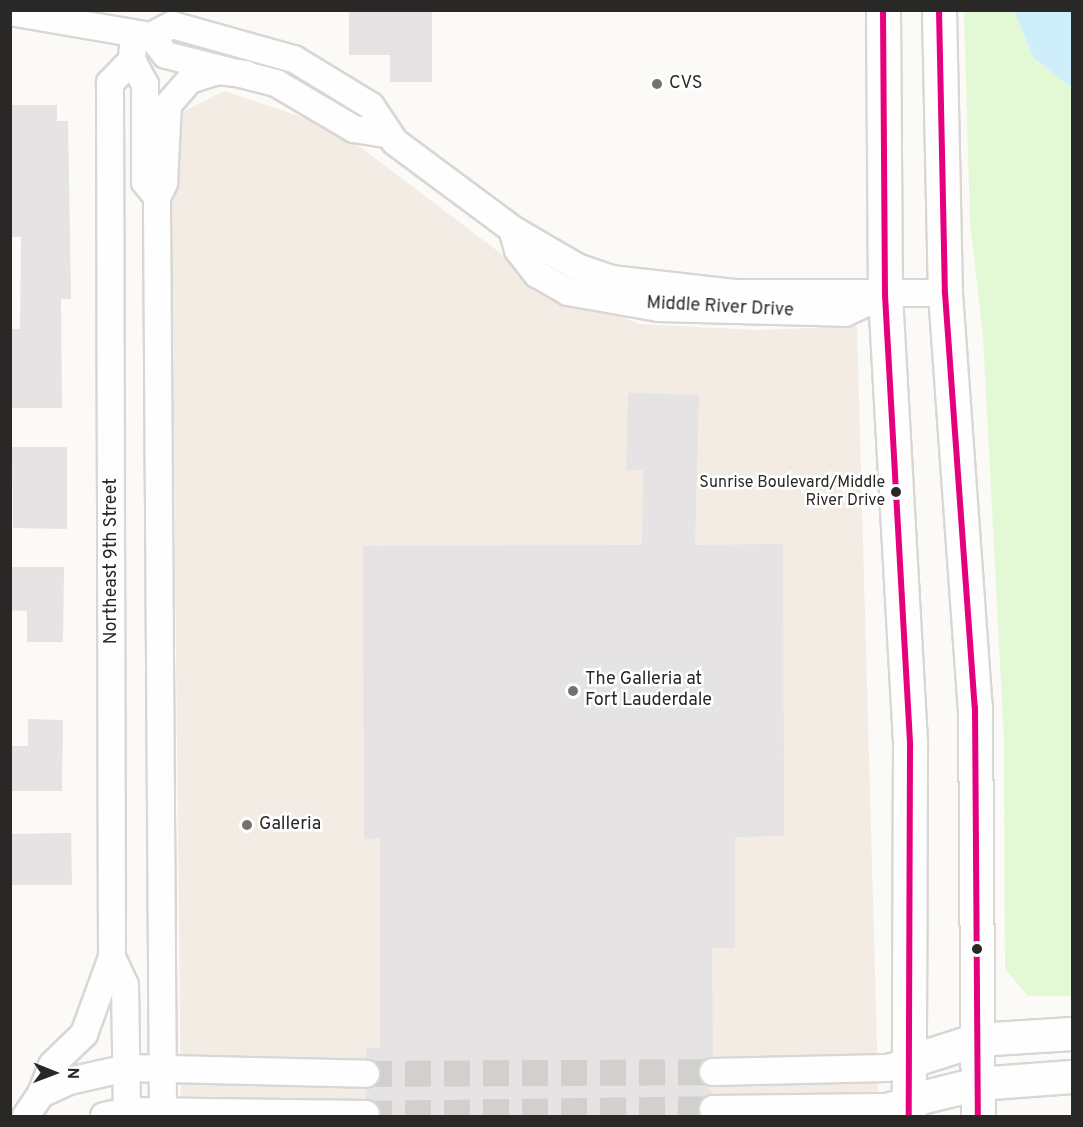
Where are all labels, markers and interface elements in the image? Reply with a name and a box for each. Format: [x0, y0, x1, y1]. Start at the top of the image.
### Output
place label: CVS [669, 73, 703, 95]
marker: CVS [650, 77, 664, 91]
street label: Middle River Drive [646, 293, 794, 323]
place label: Sunrise Boulevard/Middle River Drive [699, 473, 885, 511]
street label: Northeast 9th Street [101, 478, 123, 644]
marker: Sunrise Boulevard/Middle River Drive [890, 486, 902, 498]
place label: The Galleria at Fort Lauderdale [585, 670, 712, 712]
marker: The Galleria at Fort Lauderdale [566, 684, 580, 698]
place label: Galleria [259, 814, 321, 836]
marker: Galleria [240, 818, 254, 832]
unlabelled marker [971, 943, 983, 955]
north arrow [24, 1043, 84, 1103]
text: N [62, 1067, 82, 1079]

